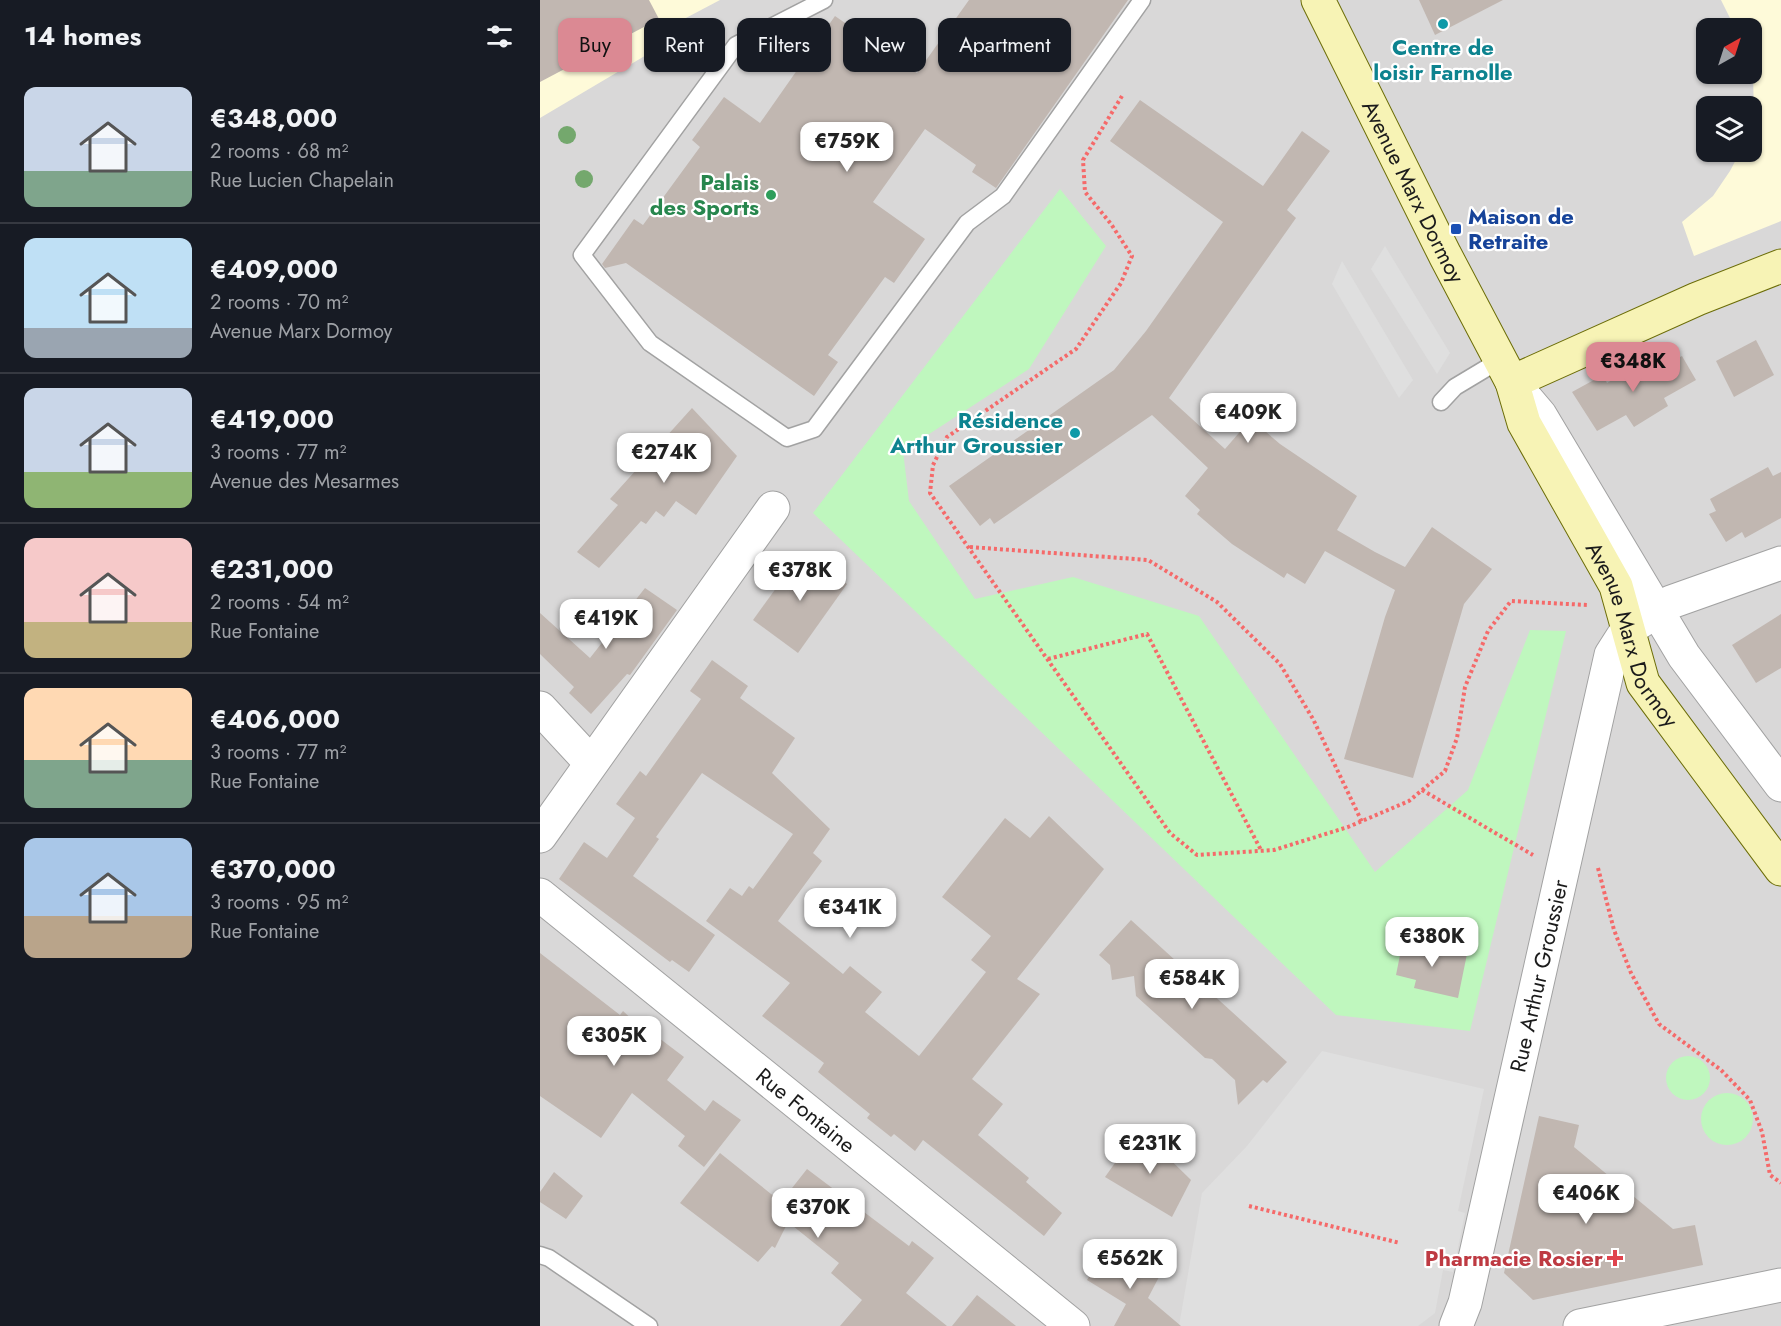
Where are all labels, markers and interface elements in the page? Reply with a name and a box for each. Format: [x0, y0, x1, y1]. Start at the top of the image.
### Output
text: 14 homes [24, 17, 141, 55]
marker: Centre de loisir Farnolle [1436, 17, 1450, 31]
chip: Buy [558, 18, 632, 72]
chip: Rent [644, 18, 725, 72]
chip: Filters [737, 18, 831, 72]
chip: New [843, 18, 926, 72]
chip: Apartment [938, 18, 1071, 72]
north arrow [1696, 18, 1762, 84]
map controls [1696, 18, 1762, 162]
icon: filters [483, 20, 516, 53]
place label: Centre de loisir Farnolle [1373, 31, 1513, 88]
street label: Avenue Marx Dormoy [1354, 95, 1473, 289]
button: layers [1696, 96, 1762, 162]
text: €348,000 [210, 99, 337, 137]
icon: home [72, 111, 144, 183]
pin: €759K [805, 122, 889, 173]
text: €759K [814, 127, 880, 156]
text: 2 rooms · 68 m² [210, 137, 348, 166]
text: Rue Lucien Chapelain [210, 166, 394, 195]
place label: Palais des Sports [650, 166, 759, 223]
marker: Palais des Sports [764, 188, 778, 202]
place label: Maison de Retraite [1468, 200, 1574, 257]
marker: Maison de Retraite [1449, 222, 1463, 236]
text: €409,000 [210, 250, 338, 288]
icon: home [72, 262, 144, 334]
text: 2 rooms · 70 m² [210, 288, 348, 317]
text: Avenue Marx Dormoy [210, 317, 392, 346]
pin: €348K [1591, 342, 1675, 393]
text: €348K [1600, 347, 1666, 376]
pin: €409K [1206, 393, 1290, 444]
text: €409K [1214, 398, 1282, 427]
text: €419,000 [210, 400, 334, 438]
place label: Résidence Arthur Groussier [889, 404, 1063, 461]
icon: home [72, 412, 144, 484]
marker: Résidence Arthur Groussier [1068, 426, 1082, 440]
pin: €274K [622, 433, 706, 484]
text: 3 rooms · 77 m² [210, 438, 347, 467]
text: €274K [631, 438, 697, 467]
text: Avenue des Mesarmes [210, 467, 399, 496]
street label: Avenue Marx Dormoy [1578, 536, 1687, 734]
text: €231,000 [210, 550, 334, 588]
pin: €378K [758, 551, 842, 602]
text: €378K [768, 556, 832, 585]
icon: home [72, 562, 144, 634]
text: 2 rooms · 54 m² [210, 588, 349, 617]
pin: €419K [564, 599, 648, 650]
text: €419K [574, 604, 638, 633]
text: Rue Fontaine [210, 617, 319, 646]
text: €406,000 [210, 700, 340, 738]
icon: home [72, 712, 144, 784]
text: 3 rooms · 77 m² [210, 738, 347, 767]
text: Rue Fontaine [210, 767, 319, 796]
text: €370,000 [210, 850, 336, 888]
icon: home [72, 862, 144, 934]
street label: Rue Arthur Groussier [1501, 876, 1576, 1075]
text: 3 rooms · 95 m² [210, 888, 348, 917]
pin: €341K [808, 888, 892, 939]
text: €341K [818, 893, 882, 922]
text: Rue Fontaine [210, 917, 319, 946]
pin: €380K [1390, 917, 1474, 968]
text: €380K [1399, 922, 1465, 951]
pin: €584K [1150, 959, 1234, 1010]
text: €584K [1159, 964, 1225, 993]
pin: €305K [572, 1016, 656, 1067]
text: €305K [581, 1021, 647, 1050]
street label: Rue Fontaine [749, 1060, 863, 1160]
pin: €231K [1108, 1124, 1192, 1175]
text: €231K [1119, 1129, 1181, 1158]
pin: €406K [1544, 1174, 1628, 1225]
text: €406K [1552, 1179, 1620, 1208]
pin: €370K [776, 1188, 860, 1239]
text: €370K [786, 1193, 850, 1222]
pin: €562K [1088, 1239, 1172, 1290]
place label: Pharmacie Rosier [1425, 1242, 1603, 1274]
text: €562K [1097, 1244, 1163, 1273]
marker: Pharmacie Rosier [1608, 1251, 1622, 1265]

